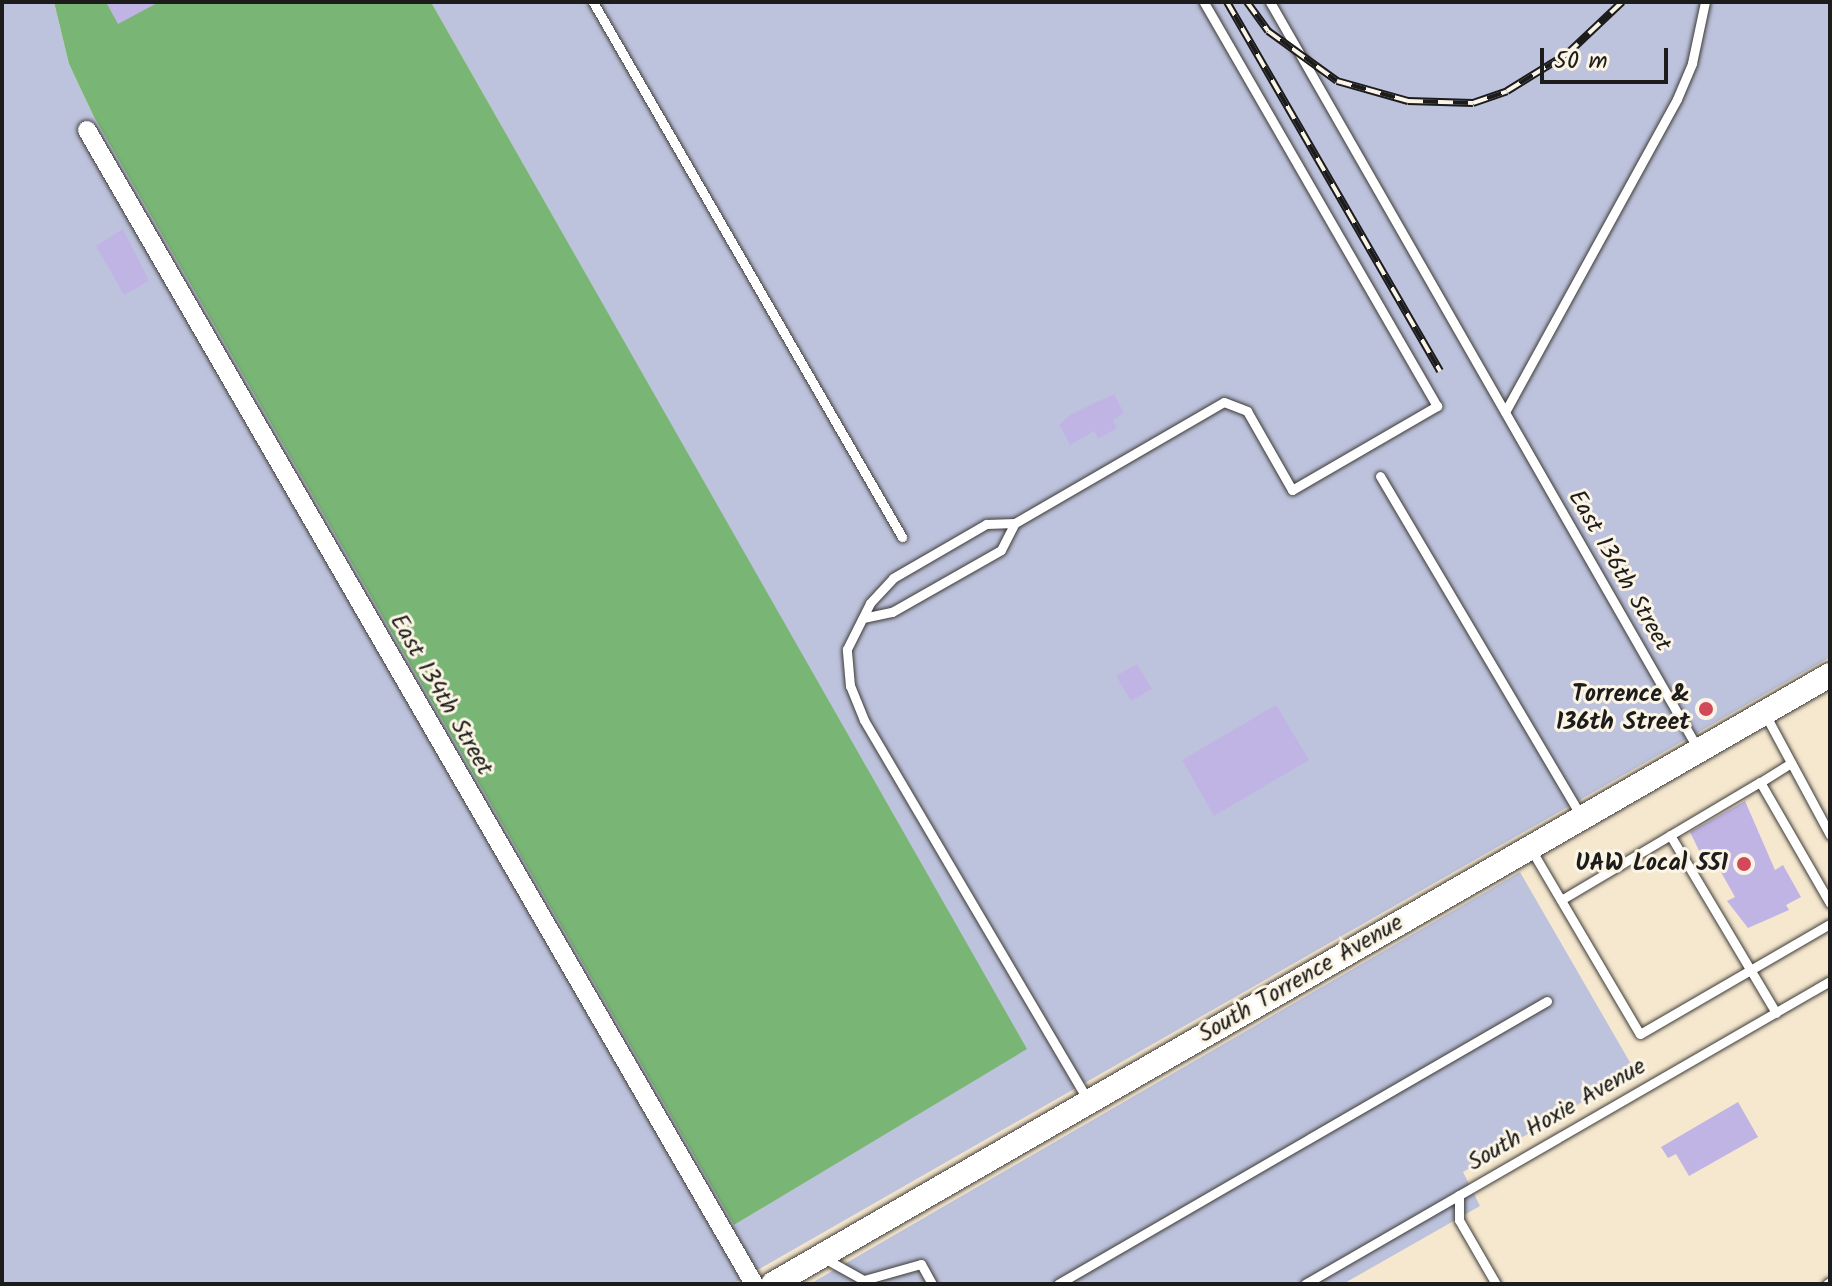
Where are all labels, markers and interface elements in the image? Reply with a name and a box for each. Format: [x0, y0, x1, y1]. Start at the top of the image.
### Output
scale bar [1544, 32, 1672, 82]
text: 50 m [1554, 42, 1608, 81]
street label: East 136th Street [1561, 485, 1677, 657]
street label: East 134th Street [383, 609, 499, 781]
place label: Torrence & 136th Street [1556, 681, 1690, 737]
marker: Torrence & 136th Street [1697, 700, 1715, 718]
place label: UAW Local 551 [1575, 850, 1728, 878]
marker: UAW Local 551 [1735, 855, 1753, 873]
street label: South Torrence Avenue [1193, 909, 1409, 1049]
street label: South Hoxie Avenue [1463, 1052, 1651, 1178]

